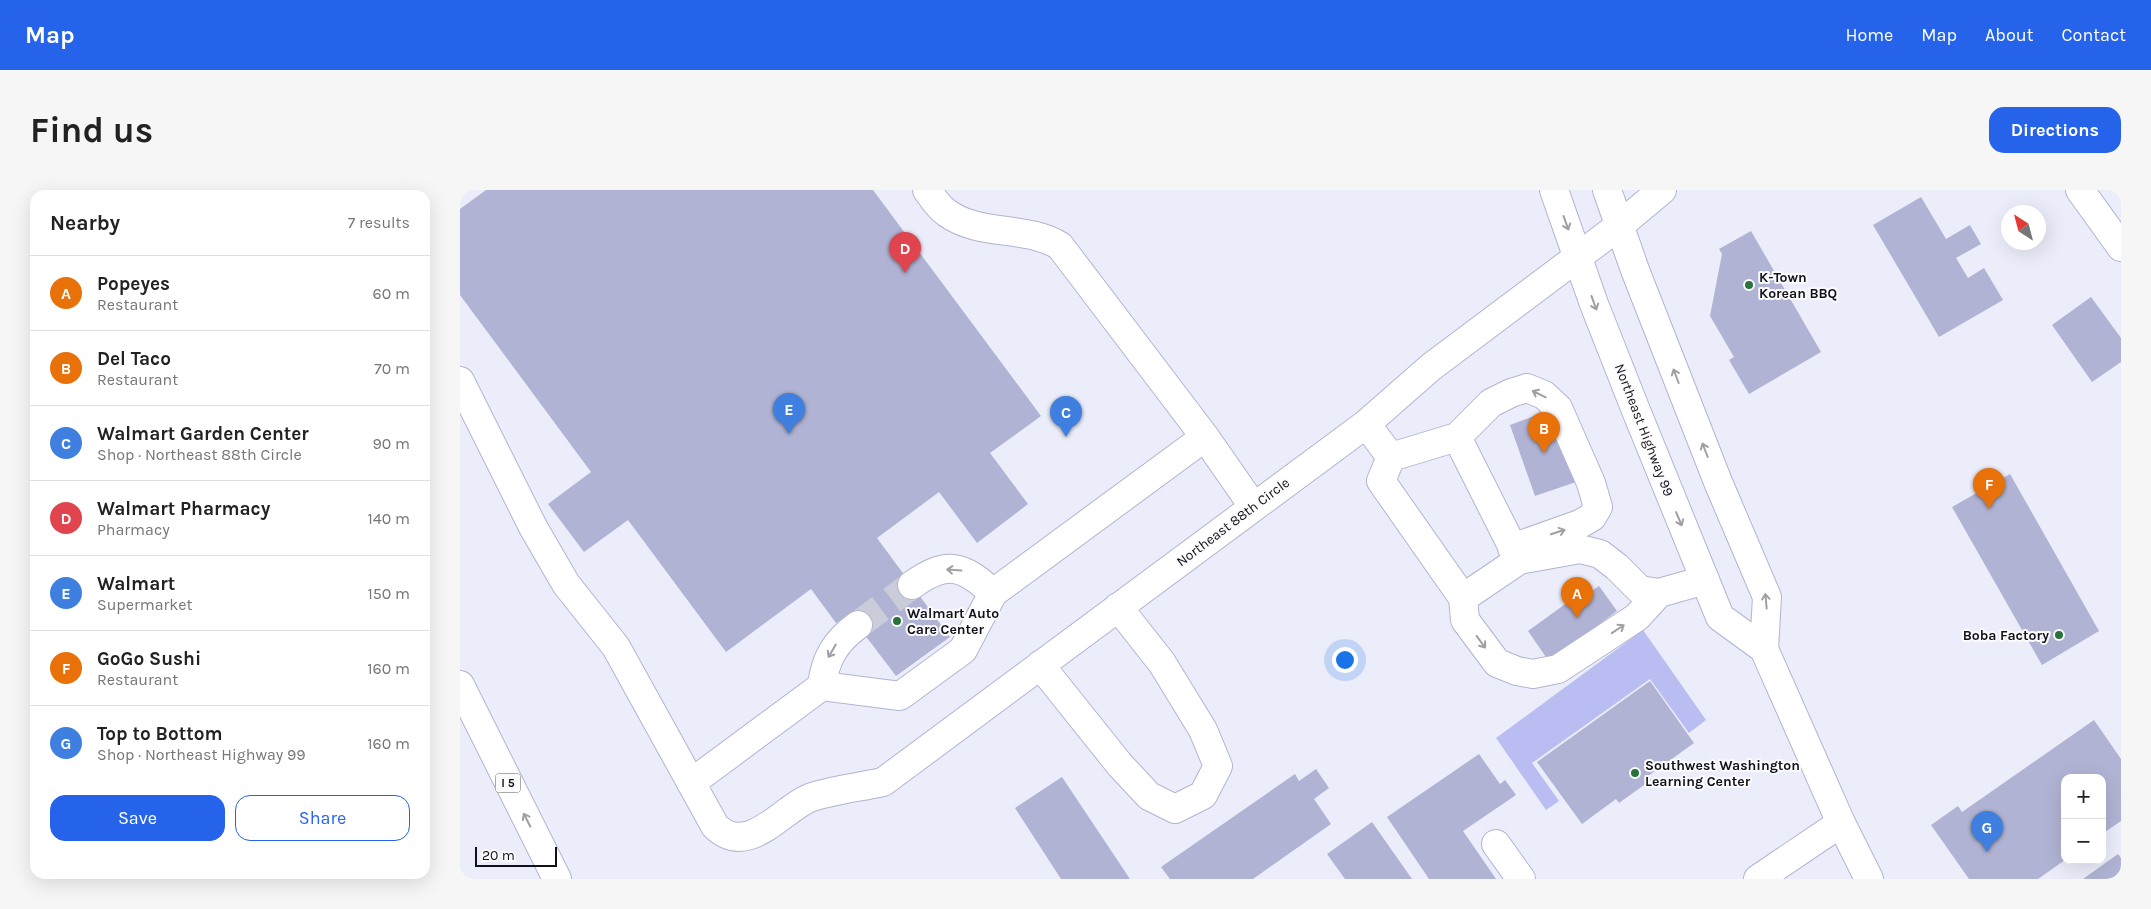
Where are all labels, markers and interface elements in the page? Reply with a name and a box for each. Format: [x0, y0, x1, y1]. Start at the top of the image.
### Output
text: Map [25, 21, 75, 49]
text: Home [1845, 24, 1893, 46]
text: Map [1921, 24, 1957, 46]
text: About [1985, 24, 2034, 46]
text: Contact [2062, 24, 2126, 46]
button: Directions [1989, 107, 2121, 153]
text: Find us [30, 110, 153, 151]
north arrow [2001, 205, 2046, 250]
text: Nearby [50, 211, 120, 235]
text: 7 results [348, 213, 410, 232]
one-way arrow [1562, 215, 1571, 231]
pin: D [889, 232, 921, 273]
place label: K-Town Korean BBQ [1759, 269, 1837, 302]
text: Popeyes [97, 273, 170, 295]
marker: K-Town Korean BBQ [1743, 279, 1755, 291]
text: A [61, 284, 71, 303]
text: 60 m [373, 284, 410, 303]
text: Restaurant [97, 295, 178, 314]
one-way arrow [1590, 295, 1599, 310]
text: Del Taco [97, 348, 171, 370]
text: B [61, 359, 71, 378]
text: 70 m [374, 359, 410, 378]
street label: Northeast Highway 99 [1611, 361, 1677, 499]
one-way arrow [1671, 369, 1680, 385]
text: Restaurant [97, 370, 178, 389]
one-way arrow [1532, 388, 1547, 398]
pin: E [773, 393, 805, 434]
pin: C [1050, 396, 1082, 437]
pin: B [1528, 412, 1560, 453]
text: Walmart Garden Center [97, 423, 309, 445]
text: C [61, 434, 71, 453]
text: 90 m [372, 434, 410, 453]
one-way arrow [1700, 443, 1709, 459]
text: Shop · Northeast 88th Circle [97, 445, 302, 464]
pin: F [1973, 468, 2005, 509]
street label: Northeast 88th Circle [1173, 474, 1293, 570]
text: Walmart Pharmacy [97, 498, 270, 520]
text: D [61, 509, 71, 528]
text: 140 m [368, 509, 410, 528]
one-way arrow [1675, 511, 1685, 526]
text: Pharmacy [97, 520, 170, 539]
one-way arrow [1550, 526, 1566, 536]
one-way arrow [947, 565, 963, 574]
text: Walmart [97, 573, 175, 595]
pin: A [1561, 577, 1593, 618]
text: E [61, 584, 71, 603]
text: 150 m [367, 584, 410, 603]
one-way arrow [1761, 593, 1770, 609]
text: Supermarket [97, 595, 193, 614]
place label: Walmart Auto Care Center [907, 605, 999, 638]
marker: Walmart Auto Care Center [891, 615, 903, 627]
one-way arrow [1611, 624, 1625, 634]
place label: Boba Factory [1963, 627, 2049, 644]
marker: Boba Factory [2053, 629, 2065, 641]
one-way arrow [1476, 635, 1486, 649]
one-way arrow [827, 643, 837, 657]
your location [1332, 647, 1358, 673]
text: GoGo Sushi [97, 648, 201, 670]
text: F [62, 659, 70, 678]
text: 160 m [367, 659, 410, 678]
text: Restaurant [97, 670, 178, 689]
text: Top to Bottom [97, 723, 222, 745]
text: G [61, 734, 71, 753]
text: 160 m [367, 734, 410, 753]
text: Shop · Northeast Highway 99 [97, 745, 306, 764]
place label: Southwest Washington Learning Center [1645, 757, 1800, 790]
marker: Southwest Washington Learning Center [1629, 767, 1641, 779]
road number: I 5 [496, 774, 520, 792]
map controls [2061, 774, 2106, 864]
button: + [2061, 774, 2106, 819]
button: Save [50, 795, 225, 841]
button: Share [235, 795, 410, 841]
pin: G [1971, 811, 2003, 852]
one-way arrow [522, 813, 531, 828]
button: − [2061, 819, 2106, 864]
scale bar [475, 844, 558, 867]
text: 20 m [482, 847, 515, 864]

